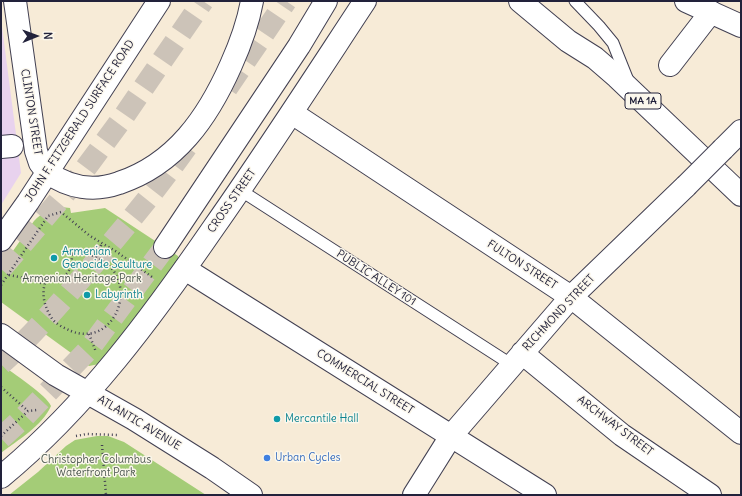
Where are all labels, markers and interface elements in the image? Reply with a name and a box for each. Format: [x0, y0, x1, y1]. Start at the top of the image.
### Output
north arrow [16, 16, 56, 56]
text: N [41, 32, 55, 40]
street label: JOHN F. FITZGERALD SURFACE ROAD [23, 38, 137, 204]
street label: CLINTON STREET [18, 68, 44, 156]
road number: MA 1A [625, 93, 661, 109]
street label: CROSS STREET [205, 166, 259, 236]
street label: FULTON STREET [485, 238, 559, 292]
place label: Armenian Genocide Sculture [62, 245, 152, 271]
street label: PUBLIC ALLEY 101 [334, 247, 418, 309]
marker: Armenian Genocide Sculture [49, 253, 59, 263]
park label: Armenian Heritage Park [22, 272, 142, 286]
street label: RICHMOND STREET [520, 272, 598, 354]
place label: Labyrinth [95, 288, 143, 302]
marker: Labyrinth [82, 290, 92, 300]
street label: COMMERCIAL STREET [314, 347, 416, 417]
street label: ATLANTIC AVENUE [95, 393, 183, 453]
street label: ARCHWAY STREET [574, 393, 656, 459]
place label: Mercantile Hall [285, 412, 359, 426]
marker: Mercantile Hall [272, 414, 282, 424]
place label: Urban Cycles [275, 451, 341, 465]
park label: Christopher Columbus Waterfront Park [41, 453, 151, 479]
marker: Urban Cycles [262, 453, 272, 463]

